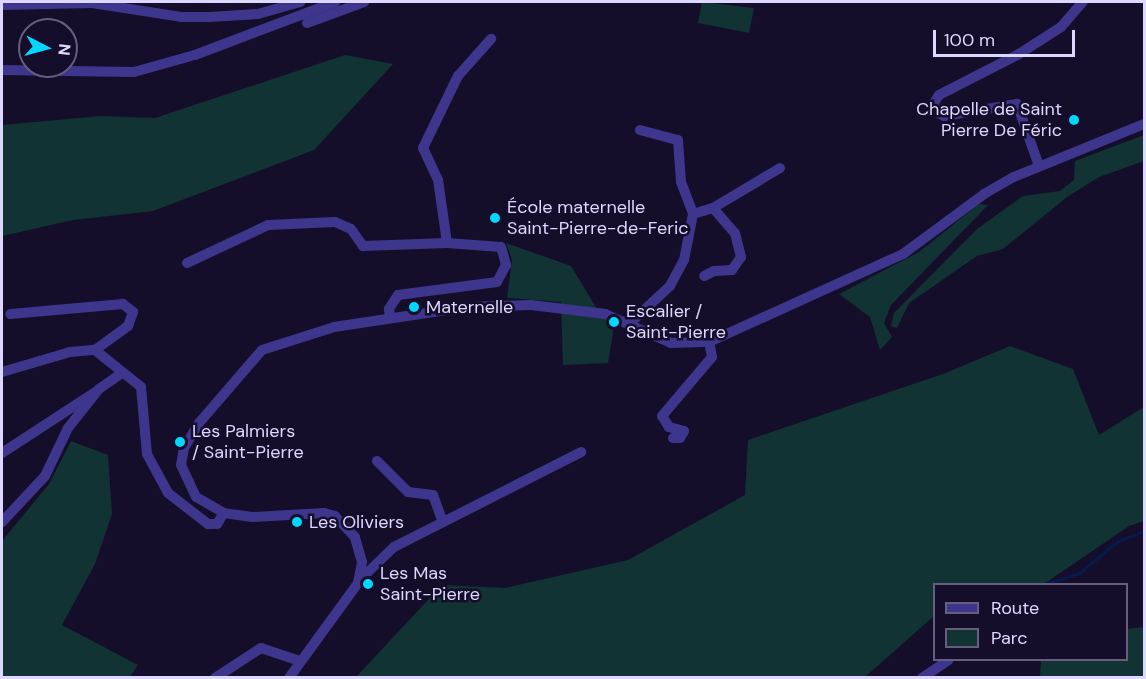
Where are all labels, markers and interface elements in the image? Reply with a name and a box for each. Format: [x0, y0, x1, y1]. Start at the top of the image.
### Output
north arrow [18, 18, 78, 78]
scale bar [936, 18, 1078, 56]
text: 100 m [944, 28, 995, 52]
text: N [53, 43, 75, 57]
place label: Chapelle de Saint Pierre De Féric [916, 99, 1062, 142]
marker: Chapelle de Saint Pierre De Féric [1067, 113, 1081, 127]
place label: École maternelle Saint-Pierre-de-Feric [507, 197, 689, 240]
marker: École maternelle Saint-Pierre-de-Feric [488, 211, 502, 225]
place label: Maternelle [426, 296, 513, 318]
marker: Maternelle [407, 300, 421, 314]
place label: Escalier / Saint-Pierre [626, 301, 726, 344]
marker: Escalier / Saint-Pierre [607, 315, 621, 329]
place label: Les Palmiers / Saint-Pierre [192, 421, 304, 464]
marker: Les Palmiers / Saint-Pierre [173, 435, 187, 449]
place label: Les Oliviers [309, 511, 404, 533]
marker: Les Oliviers [290, 515, 304, 529]
place label: Les Mas Saint-Pierre [380, 563, 480, 606]
marker: Les Mas Saint-Pierre [361, 577, 375, 591]
legend [933, 583, 1128, 661]
text: Route [991, 596, 1039, 620]
text: Parc [991, 626, 1027, 650]

